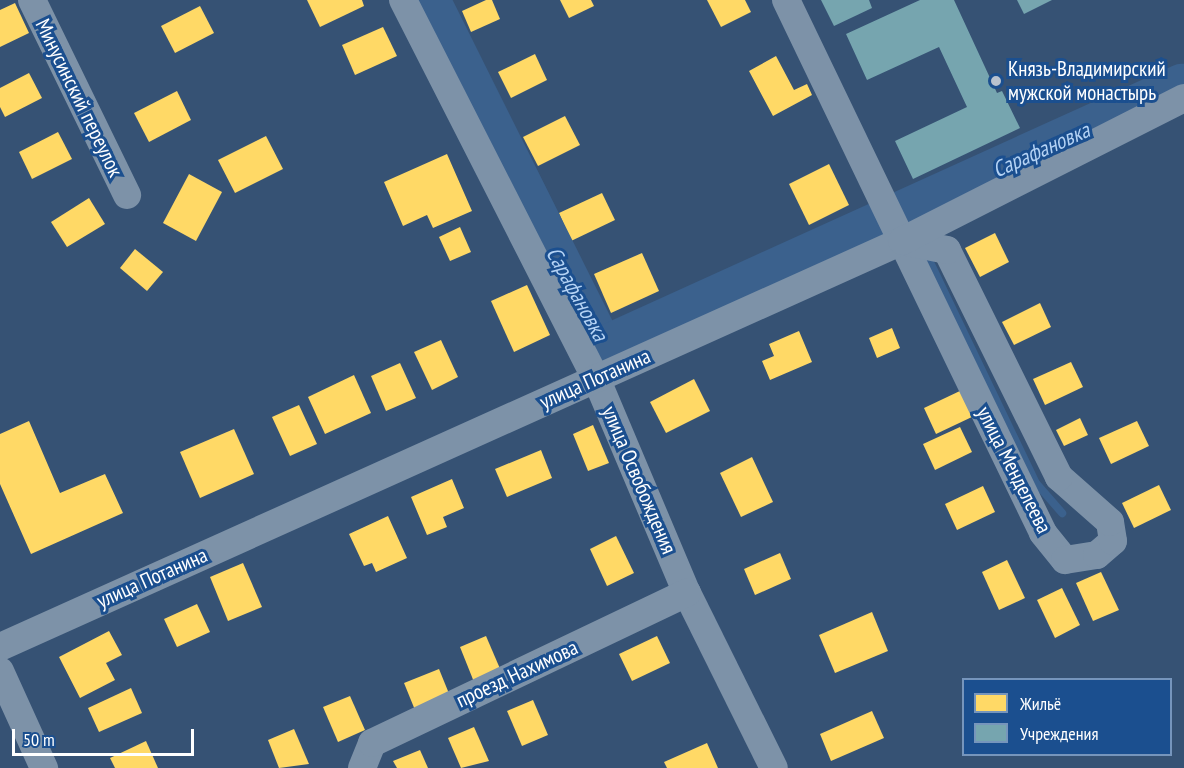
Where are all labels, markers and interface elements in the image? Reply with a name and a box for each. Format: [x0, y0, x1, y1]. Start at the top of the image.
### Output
street label: Минусинский переулок [30, 15, 128, 181]
place label: Князь-Владимирский мужской монастырь [1008, 56, 1166, 106]
marker: Князь-Владимирский мужской монастырь [989, 74, 1003, 88]
water label: Сарафановка [988, 117, 1094, 183]
water label: Сарафановка [540, 242, 614, 346]
street label: улица Потанина [536, 343, 654, 415]
street label: улица Освобождения [597, 402, 681, 558]
street label: улица Менделеева [971, 402, 1057, 538]
street label: улица Потанина [93, 542, 211, 614]
street label: проезд Нахимова [452, 635, 582, 713]
legend [962, 678, 1172, 756]
text: Жильё [1020, 692, 1061, 715]
scale bar [15, 717, 196, 755]
text: Учреждения [1020, 722, 1098, 745]
text: 50 m [23, 728, 55, 751]

